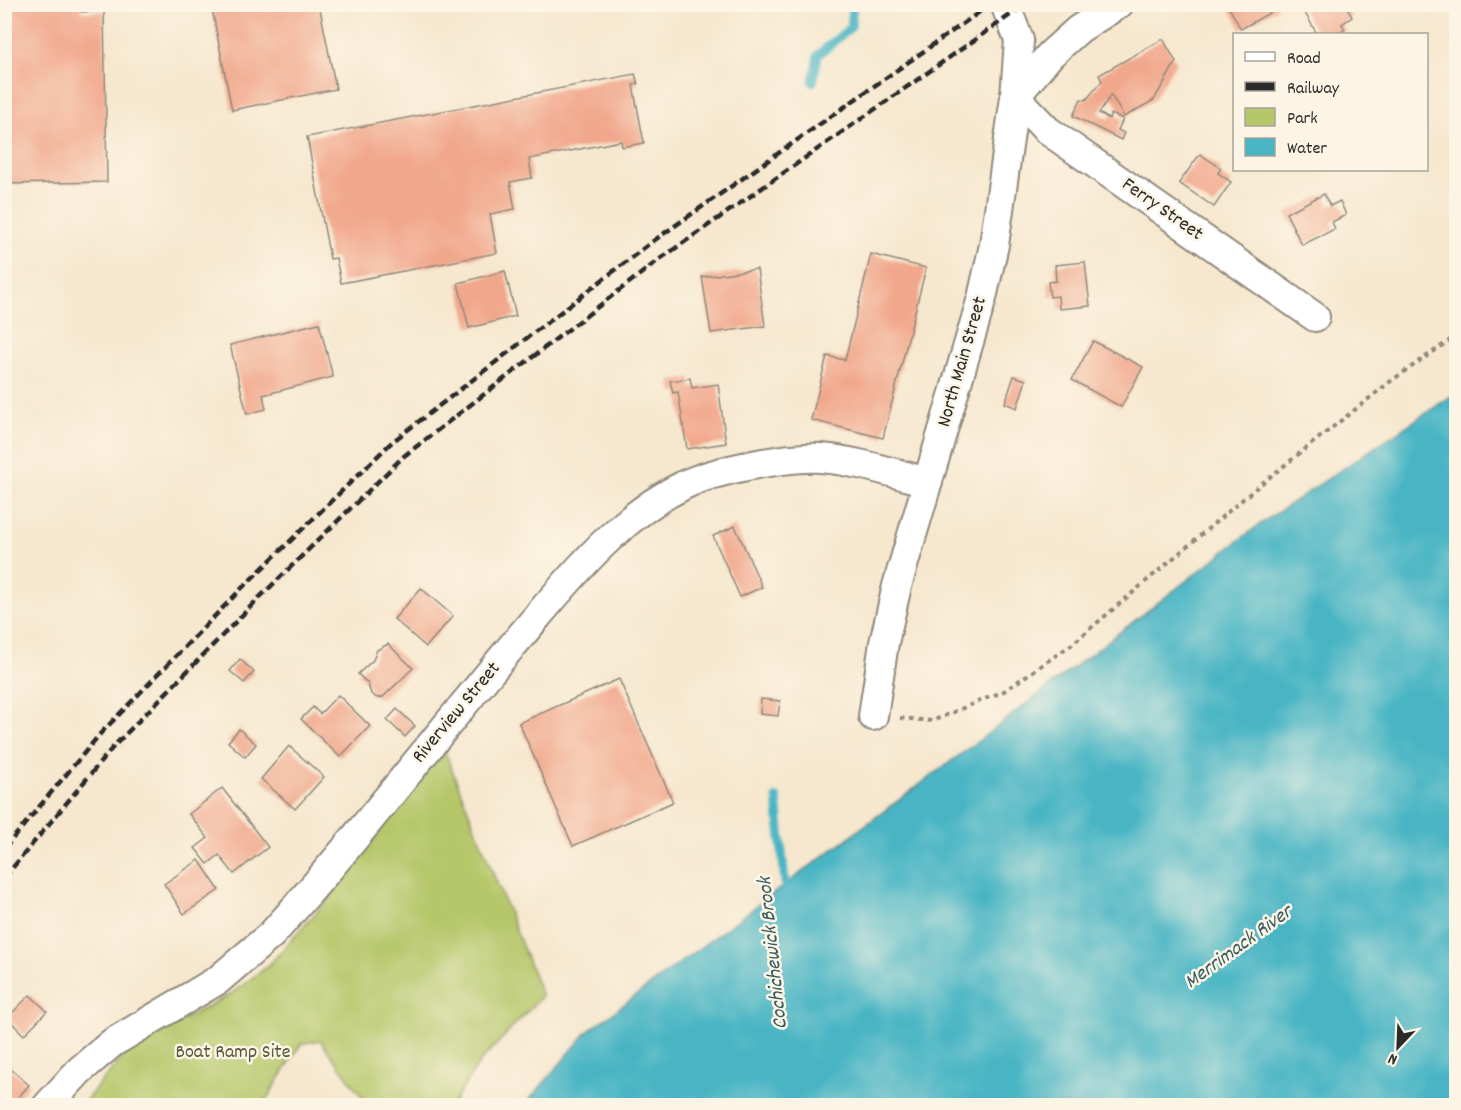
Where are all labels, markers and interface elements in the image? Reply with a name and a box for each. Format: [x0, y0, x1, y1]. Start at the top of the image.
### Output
legend [1233, 33, 1428, 171]
text: Road [1287, 47, 1321, 72]
text: Railway [1287, 77, 1340, 102]
text: Park [1287, 107, 1318, 132]
text: Water [1287, 137, 1327, 162]
street label: Ferry Street [1116, 172, 1208, 248]
street label: North Main Street [931, 293, 995, 431]
street label: Riverview Street [406, 656, 508, 770]
water label: Cochichewick Brook [751, 873, 797, 1031]
water label: Merrimack River [1179, 897, 1301, 997]
north arrow [1368, 1017, 1428, 1077]
park label: Boat Ramp Site [175, 1039, 291, 1067]
text: N [1385, 1046, 1401, 1071]

